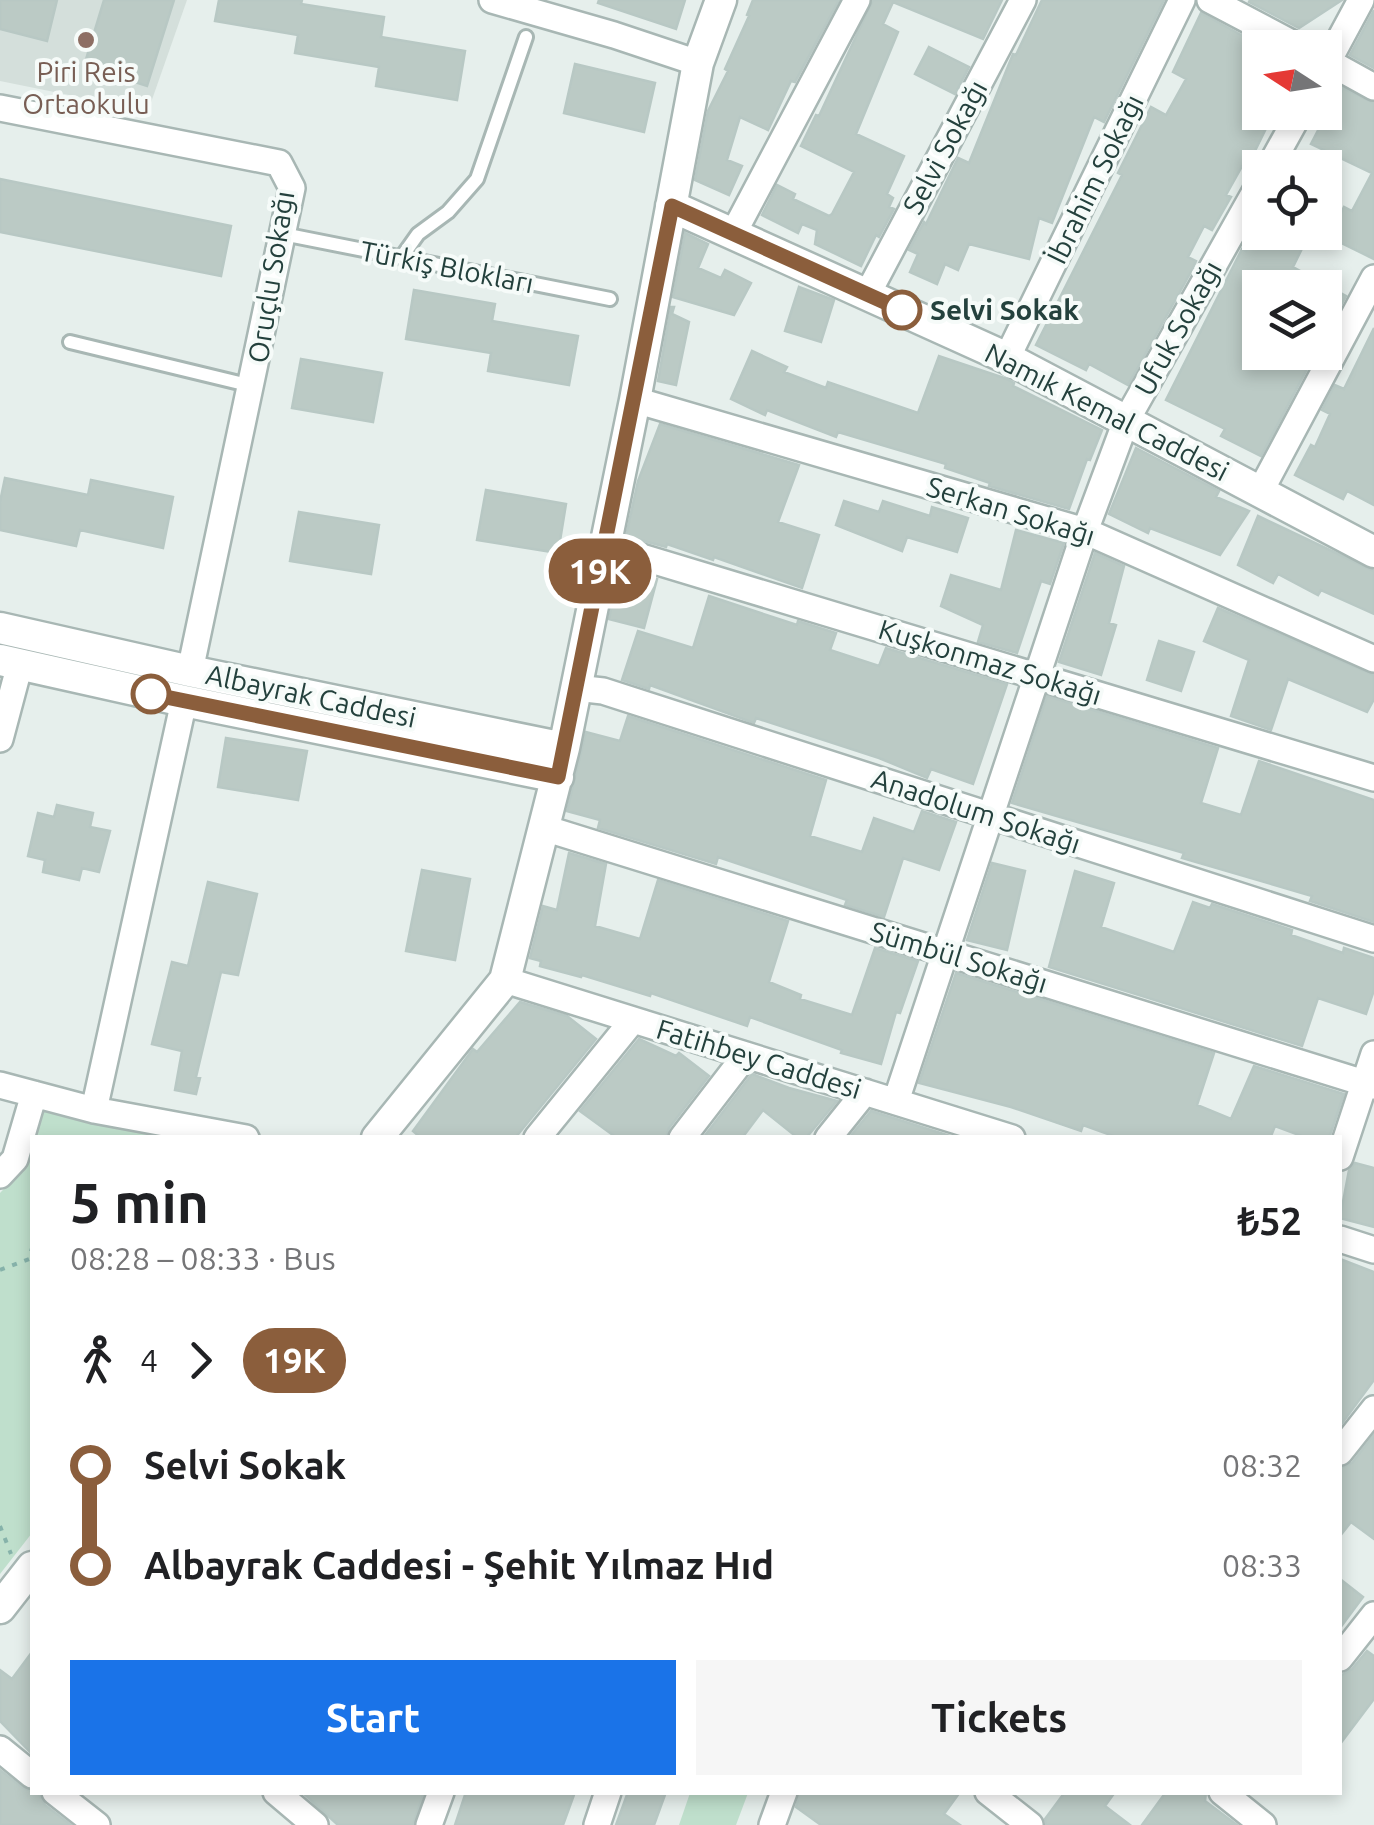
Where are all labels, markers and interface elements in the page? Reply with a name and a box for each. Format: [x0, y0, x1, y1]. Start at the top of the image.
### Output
marker: Piri Reis Ortaokulu [75, 29, 97, 51]
north arrow [1242, 30, 1342, 130]
map controls [1242, 30, 1342, 370]
place label: Piri Reis Ortaokulu [22, 56, 150, 119]
street label: Selvi Sokağı [896, 75, 993, 219]
street label: İbrahim Sokağı [1040, 89, 1149, 268]
button: locate [1242, 150, 1342, 250]
street label: Oruçlu Sokağı [242, 189, 299, 365]
street label: Türkiş Blokları [358, 235, 536, 298]
street label: Ufuk Sokağı [1128, 255, 1227, 400]
button: layers [1242, 270, 1342, 370]
marker: Selvi Sokak [883, 291, 921, 329]
place label: Selvi Sokak [930, 294, 1079, 325]
street label: Namık Kemal Caddesi [980, 337, 1234, 486]
street label: Serkan Sokağı [923, 470, 1099, 551]
line badge: 19K [542, 538, 658, 604]
text: 19K [569, 551, 631, 591]
street label: Kuşkonmaz Sokağı [875, 613, 1105, 710]
street label: Albayrak Caddesi [203, 658, 419, 733]
unlabelled marker [132, 675, 170, 713]
street label: Anadolum Sokağı [868, 762, 1084, 859]
street label: Sümbül Sokağı [867, 915, 1051, 998]
street label: Fatihbey Caddesi [653, 1013, 865, 1104]
text: 5 min [70, 1172, 209, 1233]
text: ₺52 [1237, 1200, 1302, 1242]
text: 08:28 – 08:33 · Bus [70, 1240, 336, 1276]
icon: walk [70, 1333, 125, 1388]
icon: forward [173, 1333, 228, 1388]
text: 19K [263, 1340, 326, 1380]
text: 4 [140, 1342, 158, 1378]
text: Selvi Sokak [144, 1444, 346, 1486]
text: 08:32 [1222, 1447, 1302, 1483]
text: Albayrak Caddesi - Şehit Yılmaz Hıd [144, 1544, 774, 1586]
text: 08:33 [1222, 1547, 1302, 1583]
button: Start [70, 1660, 676, 1775]
button: Tickets [696, 1660, 1302, 1775]

